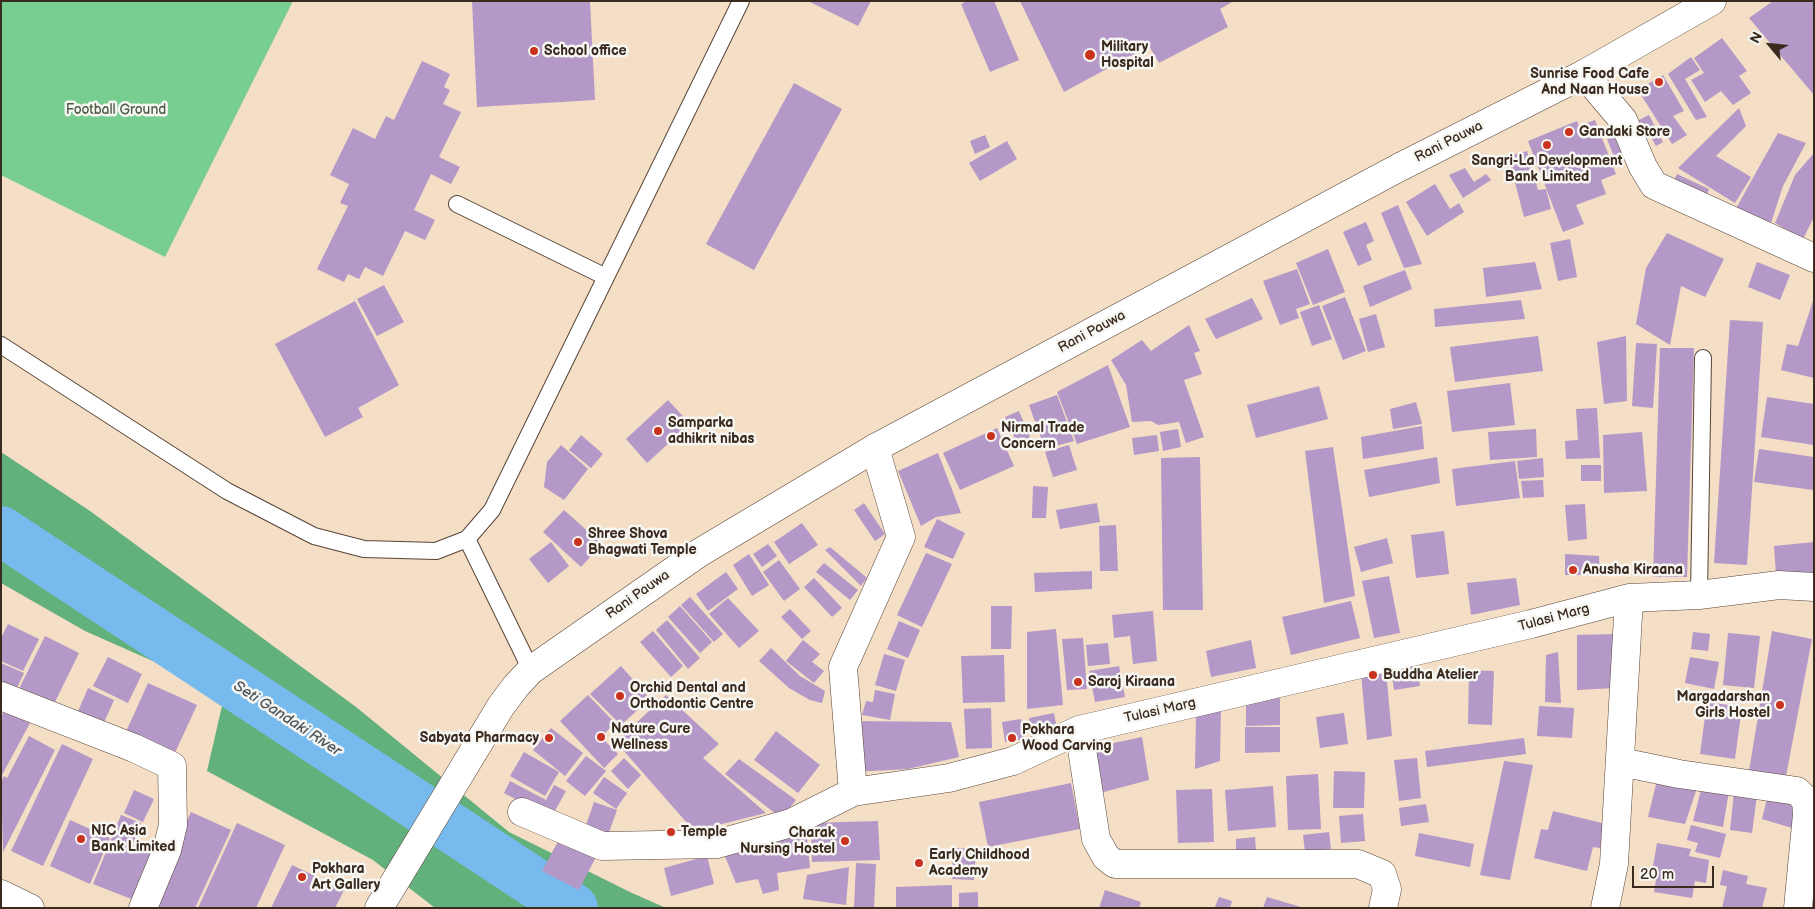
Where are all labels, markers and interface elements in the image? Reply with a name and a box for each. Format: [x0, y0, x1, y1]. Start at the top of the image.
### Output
north arrow [1745, 20, 1795, 70]
text: N [1746, 29, 1766, 46]
place label: Military Hospital [1101, 39, 1154, 72]
place label: School office [544, 43, 627, 59]
marker: School office [528, 45, 540, 57]
marker: Military Hospital [1083, 48, 1097, 62]
place label: Sunrise Food Cafe And Naan House [1530, 66, 1649, 98]
marker: Sunrise Food Cafe And Naan House [1653, 76, 1665, 88]
park label: Football Ground [66, 102, 166, 118]
street label: Rani Pauwa [1412, 118, 1486, 166]
place label: Gandaki Store [1579, 124, 1670, 140]
marker: Gandaki Store [1563, 126, 1575, 138]
marker: Sangri-La Development Bank Limited [1541, 139, 1553, 151]
place label: Sangri-La Development Bank Limited [1472, 153, 1622, 186]
street label: Rani Pauwa [1055, 307, 1129, 357]
place label: Samparka adhikrit nibas [668, 415, 754, 448]
place label: Nirmal Trade Concern [1001, 420, 1084, 452]
marker: Samparka adhikrit nibas [652, 425, 664, 437]
marker: Nirmal Trade Concern [985, 430, 997, 442]
place label: Shree Shova Bhagwati Temple [588, 526, 696, 558]
marker: Shree Shova Bhagwati Temple [572, 536, 584, 548]
place label: Anusha Kiraana [1583, 562, 1683, 578]
marker: Anusha Kiraana [1567, 564, 1579, 576]
street label: Rani Pauwa [603, 567, 673, 623]
street label: Tulasi Marg [1517, 600, 1591, 636]
place label: Buddha Atelier [1383, 667, 1478, 683]
marker: Buddha Atelier [1367, 669, 1379, 681]
place label: Saroj Kiraana [1088, 674, 1175, 690]
marker: Saroj Kiraana [1072, 676, 1084, 688]
water label: Seti Gandaki River [230, 677, 344, 761]
place label: Orchid Dental and Orthodontic Centre [630, 680, 754, 712]
place label: Margadarshan Girls Hostel [1676, 689, 1770, 722]
marker: Orchid Dental and Orthodontic Centre [614, 690, 626, 702]
street label: Tulasi Marg [1123, 695, 1197, 727]
marker: Margadarshan Girls Hostel [1774, 699, 1786, 711]
place label: Nature Cure Wellness [611, 721, 690, 754]
place label: Pokhara Wood Carving [1022, 722, 1112, 754]
place label: Sabyata Pharmacy [420, 730, 539, 746]
marker: Nature Cure Wellness [595, 731, 607, 743]
marker: Sabyata Pharmacy [543, 732, 555, 744]
marker: Pokhara Wood Carving [1006, 732, 1018, 744]
place label: NIC Asia Bank Limited [91, 823, 175, 856]
place label: Temple [681, 824, 727, 840]
place label: Charak Nursing Hostel [740, 825, 835, 858]
marker: Temple [665, 826, 677, 838]
marker: NIC Asia Bank Limited [75, 833, 87, 845]
marker: Charak Nursing Hostel [839, 835, 851, 847]
place label: Early Childhood Academy [929, 847, 1030, 880]
scale bar [1635, 856, 1718, 888]
marker: Early Childhood Academy [913, 857, 925, 869]
place label: Pokhara Art Gallery [312, 861, 380, 894]
text: 20 m [1640, 865, 1674, 884]
marker: Pokhara Art Gallery [296, 871, 308, 883]

